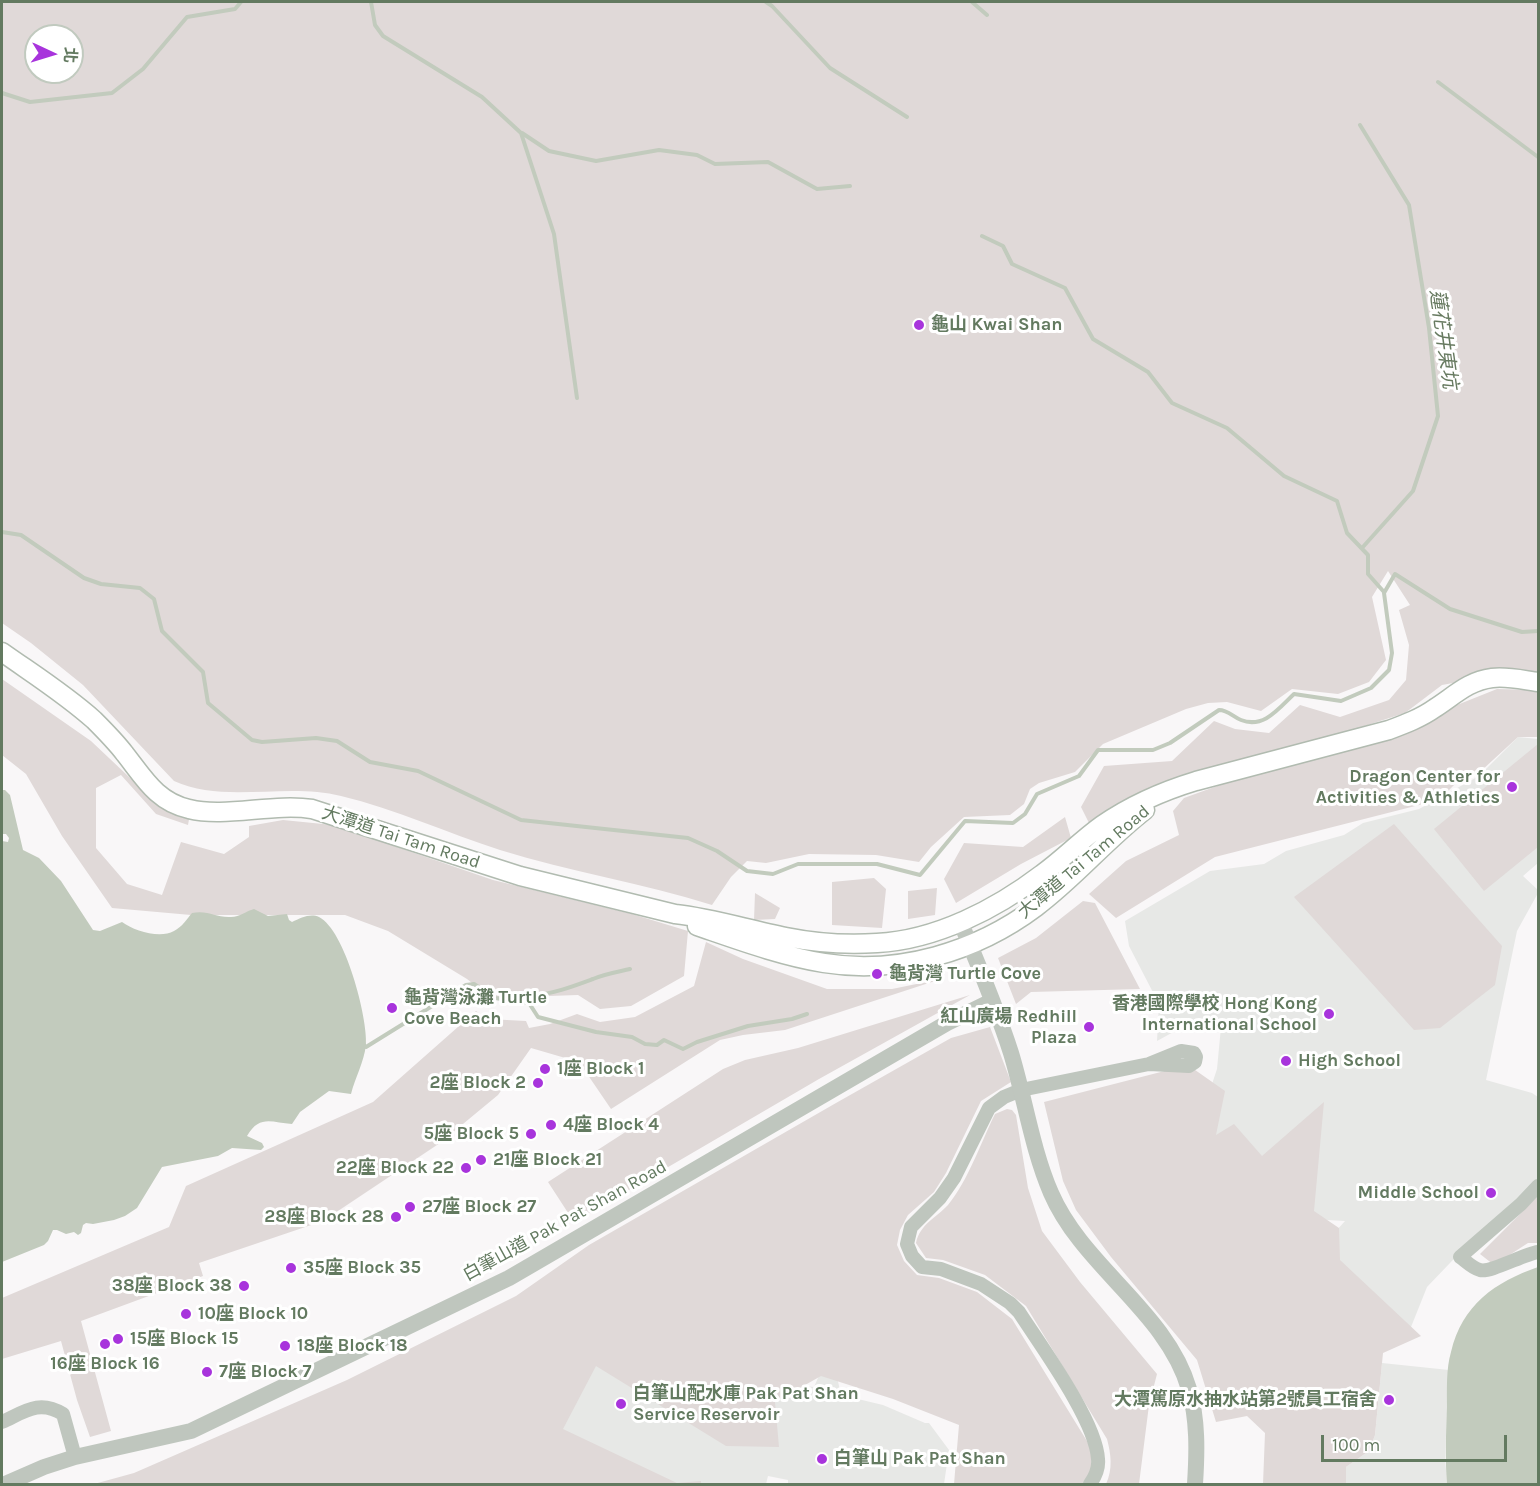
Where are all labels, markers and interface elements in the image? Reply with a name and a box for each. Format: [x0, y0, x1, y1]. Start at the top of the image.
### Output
north arrow [24, 24, 84, 84]
text: 北 [60, 46, 80, 64]
water label: 蓮花井東坑 [1424, 288, 1462, 390]
place label: 龜山 Kwai Shan [931, 314, 1062, 336]
marker: 龜山 Kwai Shan [912, 318, 926, 332]
place label: Dragon Center for Activities & Athletics [1316, 766, 1500, 808]
marker: Dragon Center for Activities & Athletics [1505, 780, 1519, 794]
street label: 大潭道 Tai Tam Road [1014, 801, 1154, 923]
street label: 大潭道 Tai Tam Road [319, 802, 483, 874]
place label: 龜背灣 Turtle Cove [889, 963, 1041, 985]
marker: 龜背灣 Turtle Cove [870, 967, 884, 981]
place label: 龜背灣泳灘 Turtle Cove Beach [404, 987, 547, 1030]
place label: 香港國際學校 Hong Kong International School [1112, 993, 1317, 1036]
marker: 龜背灣泳灘 Turtle Cove Beach [385, 1001, 399, 1015]
place label: 紅山廣場 Redhill Plaza [940, 1006, 1077, 1048]
marker: 香港國際學校 Hong Kong International School [1322, 1007, 1336, 1021]
marker: 紅山廣場 Redhill Plaza [1082, 1020, 1096, 1034]
place label: High School [1298, 1050, 1401, 1072]
marker: High School [1279, 1054, 1293, 1068]
place label: 1座 Block 1 [557, 1058, 644, 1080]
marker: 1座 Block 1 [538, 1062, 552, 1076]
place label: 2座 Block 2 [430, 1072, 526, 1094]
marker: 2座 Block 2 [531, 1076, 545, 1090]
place label: 4座 Block 4 [563, 1114, 659, 1136]
marker: 4座 Block 4 [544, 1118, 558, 1132]
place label: 5座 Block 5 [423, 1123, 519, 1145]
marker: 5座 Block 5 [524, 1127, 538, 1141]
place label: 21座 Block 21 [493, 1149, 602, 1171]
marker: 21座 Block 21 [474, 1153, 488, 1167]
street label: 白筆山道 Pak Pat Shan Road [459, 1156, 671, 1286]
place label: 22座 Block 22 [336, 1157, 454, 1179]
marker: 22座 Block 22 [459, 1161, 473, 1175]
place label: Middle School [1358, 1182, 1479, 1204]
marker: Middle School [1484, 1186, 1498, 1200]
place label: 27座 Block 27 [422, 1196, 536, 1218]
marker: 27座 Block 27 [403, 1200, 417, 1214]
place label: 28座 Block 28 [264, 1206, 384, 1228]
marker: 28座 Block 28 [389, 1210, 403, 1224]
place label: 35座 Block 35 [303, 1257, 421, 1279]
marker: 35座 Block 35 [284, 1261, 298, 1275]
place label: 38座 Block 38 [112, 1275, 232, 1297]
marker: 38座 Block 38 [237, 1279, 251, 1293]
place label: 10座 Block 10 [198, 1303, 308, 1325]
marker: 10座 Block 10 [179, 1307, 193, 1321]
place label: 15座 Block 15 [130, 1328, 238, 1350]
marker: 15座 Block 15 [111, 1332, 125, 1346]
place label: 18座 Block 18 [297, 1335, 408, 1357]
marker: 16座 Block 16 [98, 1337, 112, 1351]
marker: 18座 Block 18 [278, 1339, 292, 1353]
place label: 16座 Block 16 [50, 1353, 160, 1375]
place label: 7座 Block 7 [219, 1361, 312, 1383]
marker: 7座 Block 7 [200, 1365, 214, 1379]
place label: 白筆山配水庫 Pak Pat Shan Service Reservoir [633, 1383, 859, 1426]
place label: 大潭篤原水抽水站第2號員工宿舍 [1114, 1389, 1377, 1411]
marker: 大潭篤原水抽水站第2號員工宿舍 [1382, 1393, 1396, 1407]
marker: 白筆山配水庫 Pak Pat Shan Service Reservoir [614, 1397, 628, 1411]
scale bar [1324, 1423, 1510, 1461]
text: 100 m [1332, 1434, 1380, 1456]
place label: 白筆山 Pak Pat Shan [834, 1448, 1006, 1470]
marker: 白筆山 Pak Pat Shan [815, 1452, 829, 1466]

